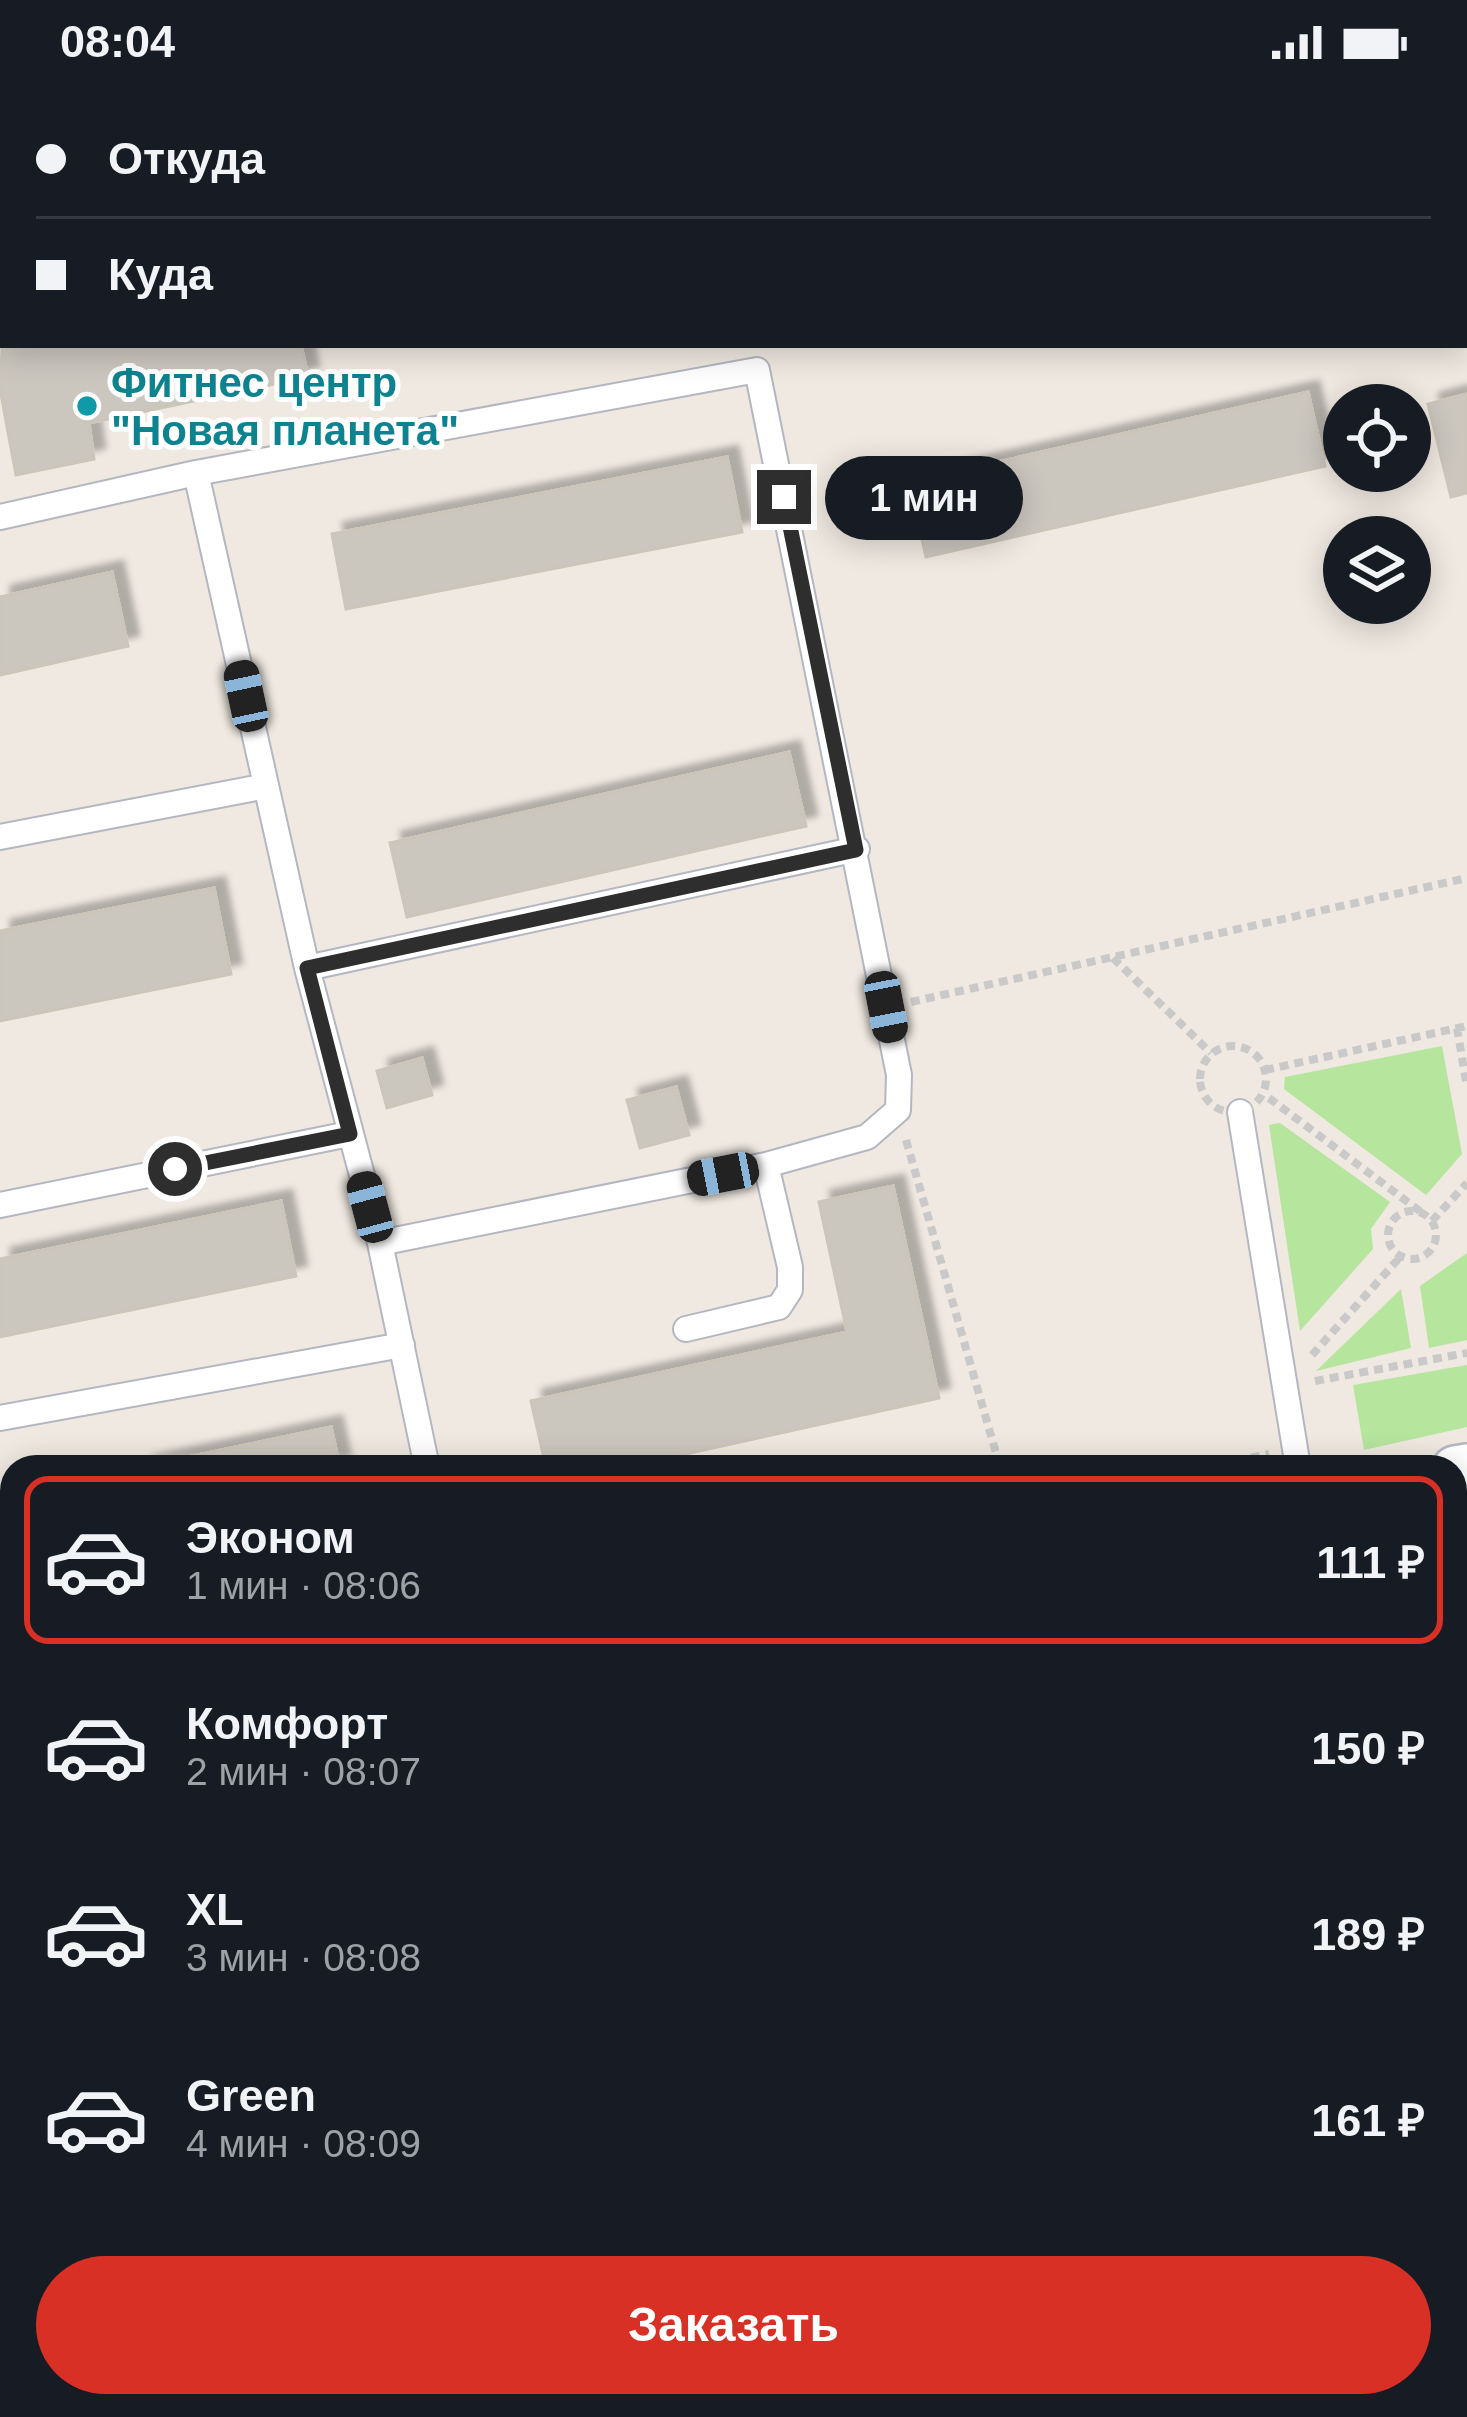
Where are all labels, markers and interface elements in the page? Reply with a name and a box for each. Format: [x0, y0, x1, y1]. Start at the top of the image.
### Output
text: 08:04 [60, 16, 175, 67]
text: Откуда [108, 133, 265, 184]
text: Куда [108, 249, 213, 300]
place label: Фитнес центр "Новая планета" [111, 359, 459, 454]
map controls [1323, 384, 1431, 624]
button: locate [1323, 384, 1431, 492]
marker: Фитнес центр "Новая планета" [74, 393, 100, 419]
callout: 1 мин [826, 455, 1024, 539]
route end [757, 470, 811, 524]
text: 1 мин [870, 476, 978, 519]
button: layers [1323, 516, 1431, 624]
car [221, 657, 271, 735]
car [861, 968, 911, 1046]
route start [148, 1142, 202, 1196]
car [684, 1149, 762, 1199]
car [343, 1168, 397, 1246]
icon: car [42, 1506, 150, 1614]
text: Эконом [186, 1512, 355, 1563]
text: 111 ₽ [1316, 1537, 1425, 1588]
text: 1 мин · 08:06 [186, 1564, 421, 1607]
icon: car [42, 1692, 150, 1800]
text: Комфорт [186, 1698, 388, 1749]
text: 150 ₽ [1311, 1723, 1425, 1774]
text: 2 мин · 08:07 [186, 1750, 421, 1793]
icon: car [42, 1878, 150, 1986]
text: XL [186, 1884, 244, 1935]
text: 189 ₽ [1311, 1909, 1425, 1960]
text: 3 мин · 08:08 [186, 1936, 421, 1979]
icon: car [42, 2064, 150, 2172]
text: Green [186, 2070, 316, 2121]
text: 161 ₽ [1311, 2095, 1425, 2146]
text: 4 мин · 08:09 [186, 2122, 421, 2165]
button: Заказать [36, 2256, 1431, 2394]

